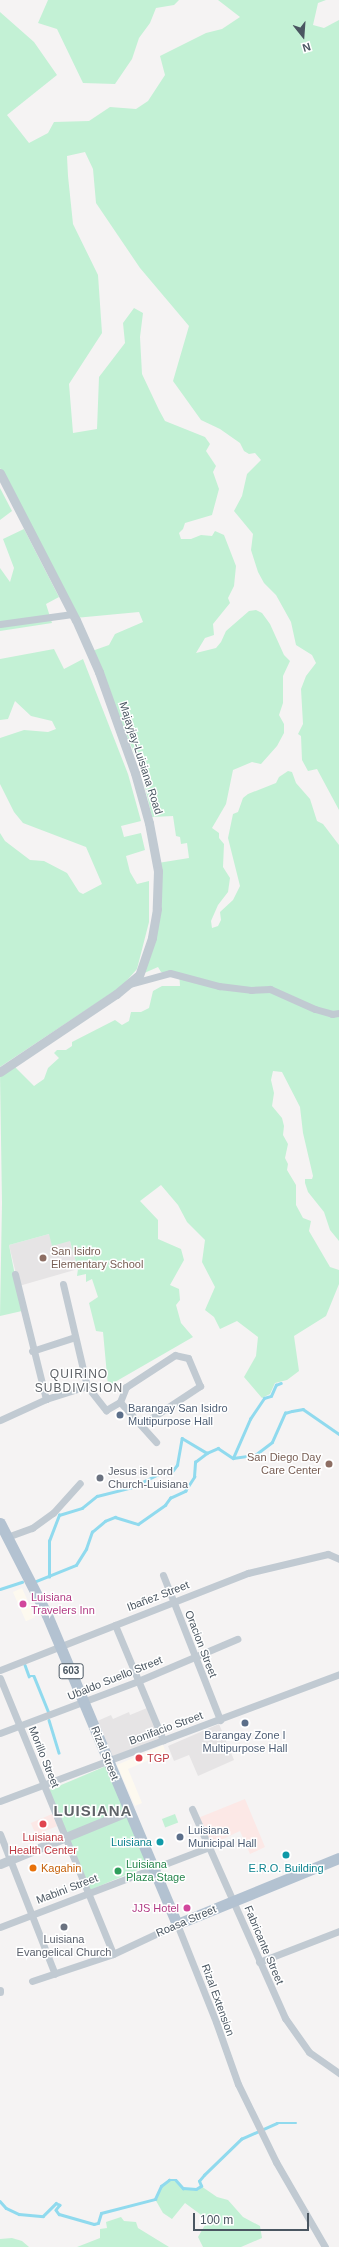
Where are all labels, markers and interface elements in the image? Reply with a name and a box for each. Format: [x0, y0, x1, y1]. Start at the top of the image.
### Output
north arrow [283, 16, 323, 56]
text: N [301, 41, 312, 54]
street label: Majayjay-Luisiana Road [117, 700, 165, 816]
place label: San Isidro Elementary School [51, 1245, 143, 1271]
marker: San Isidro Elementary School [38, 1253, 48, 1263]
district label: QUIRINO SUBDIVISION [35, 1368, 123, 1396]
place label: Barangay San Isidro Multipurpose Hall [128, 1402, 228, 1428]
marker: Barangay San Isidro Multipurpose Hall [115, 1410, 125, 1420]
place label: San Diego Day Care Center [247, 1451, 321, 1477]
marker: San Diego Day Care Center [324, 1459, 334, 1469]
place label: Jesus is Lord Church-Luisiana [108, 1465, 188, 1491]
marker: Jesus is Lord Church-Luisiana [95, 1473, 105, 1483]
street label: Ibañez Street [125, 1578, 191, 1614]
place label: Luisiana Travelers Inn [31, 1591, 95, 1617]
marker: Luisiana Travelers Inn [18, 1599, 28, 1609]
street label: Oracion Street [182, 1609, 220, 1679]
street label: Ubaldo Suello Street [66, 1653, 164, 1703]
road number: 603 [58, 1663, 84, 1679]
street label: Bonifacio Street [127, 1709, 205, 1747]
marker: Barangay Zone I Multipurpose Hall [240, 1718, 250, 1728]
street label: Morillo Street [26, 1724, 62, 1790]
street label: Rizal Street [88, 1724, 122, 1782]
place label: Barangay Zone I Multipurpose Hall [203, 1729, 287, 1755]
place label: TGP [147, 1751, 170, 1765]
marker: TGP [134, 1753, 144, 1763]
district label: LUISIANA [54, 1802, 132, 1820]
marker: Luisiana Health Center [37, 1818, 49, 1830]
place label: Luisiana Municipal Hall [188, 1824, 256, 1850]
place label: Luisiana Health Center [9, 1831, 77, 1857]
marker: Luisiana Municipal Hall [175, 1832, 185, 1842]
place label: Luisiana [111, 1835, 152, 1849]
marker: Luisiana [155, 1837, 165, 1847]
marker: E.R.O. Building [281, 1850, 291, 1860]
place label: Luisiana Plaza Stage [126, 1858, 185, 1884]
place label: Kagahin [41, 1861, 81, 1875]
place label: E.R.O. Building [248, 1861, 324, 1875]
marker: Kagahin [28, 1863, 38, 1873]
marker: Luisiana Plaza Stage [113, 1866, 123, 1876]
street label: Mabini Street [34, 1871, 100, 1907]
place label: JJS Hotel [132, 1901, 179, 1915]
street label: Roasa Street [154, 1902, 218, 1940]
marker: JJS Hotel [182, 1903, 192, 1913]
street label: Fabricante Street [241, 1904, 287, 1986]
marker: Luisiana Evangelical Church [59, 1922, 69, 1932]
place label: Luisiana Evangelical Church [17, 1933, 111, 1959]
street label: Rizal Extension [199, 1962, 237, 2038]
scale bar [195, 2205, 311, 2231]
text: 100 m [200, 2213, 233, 2227]

